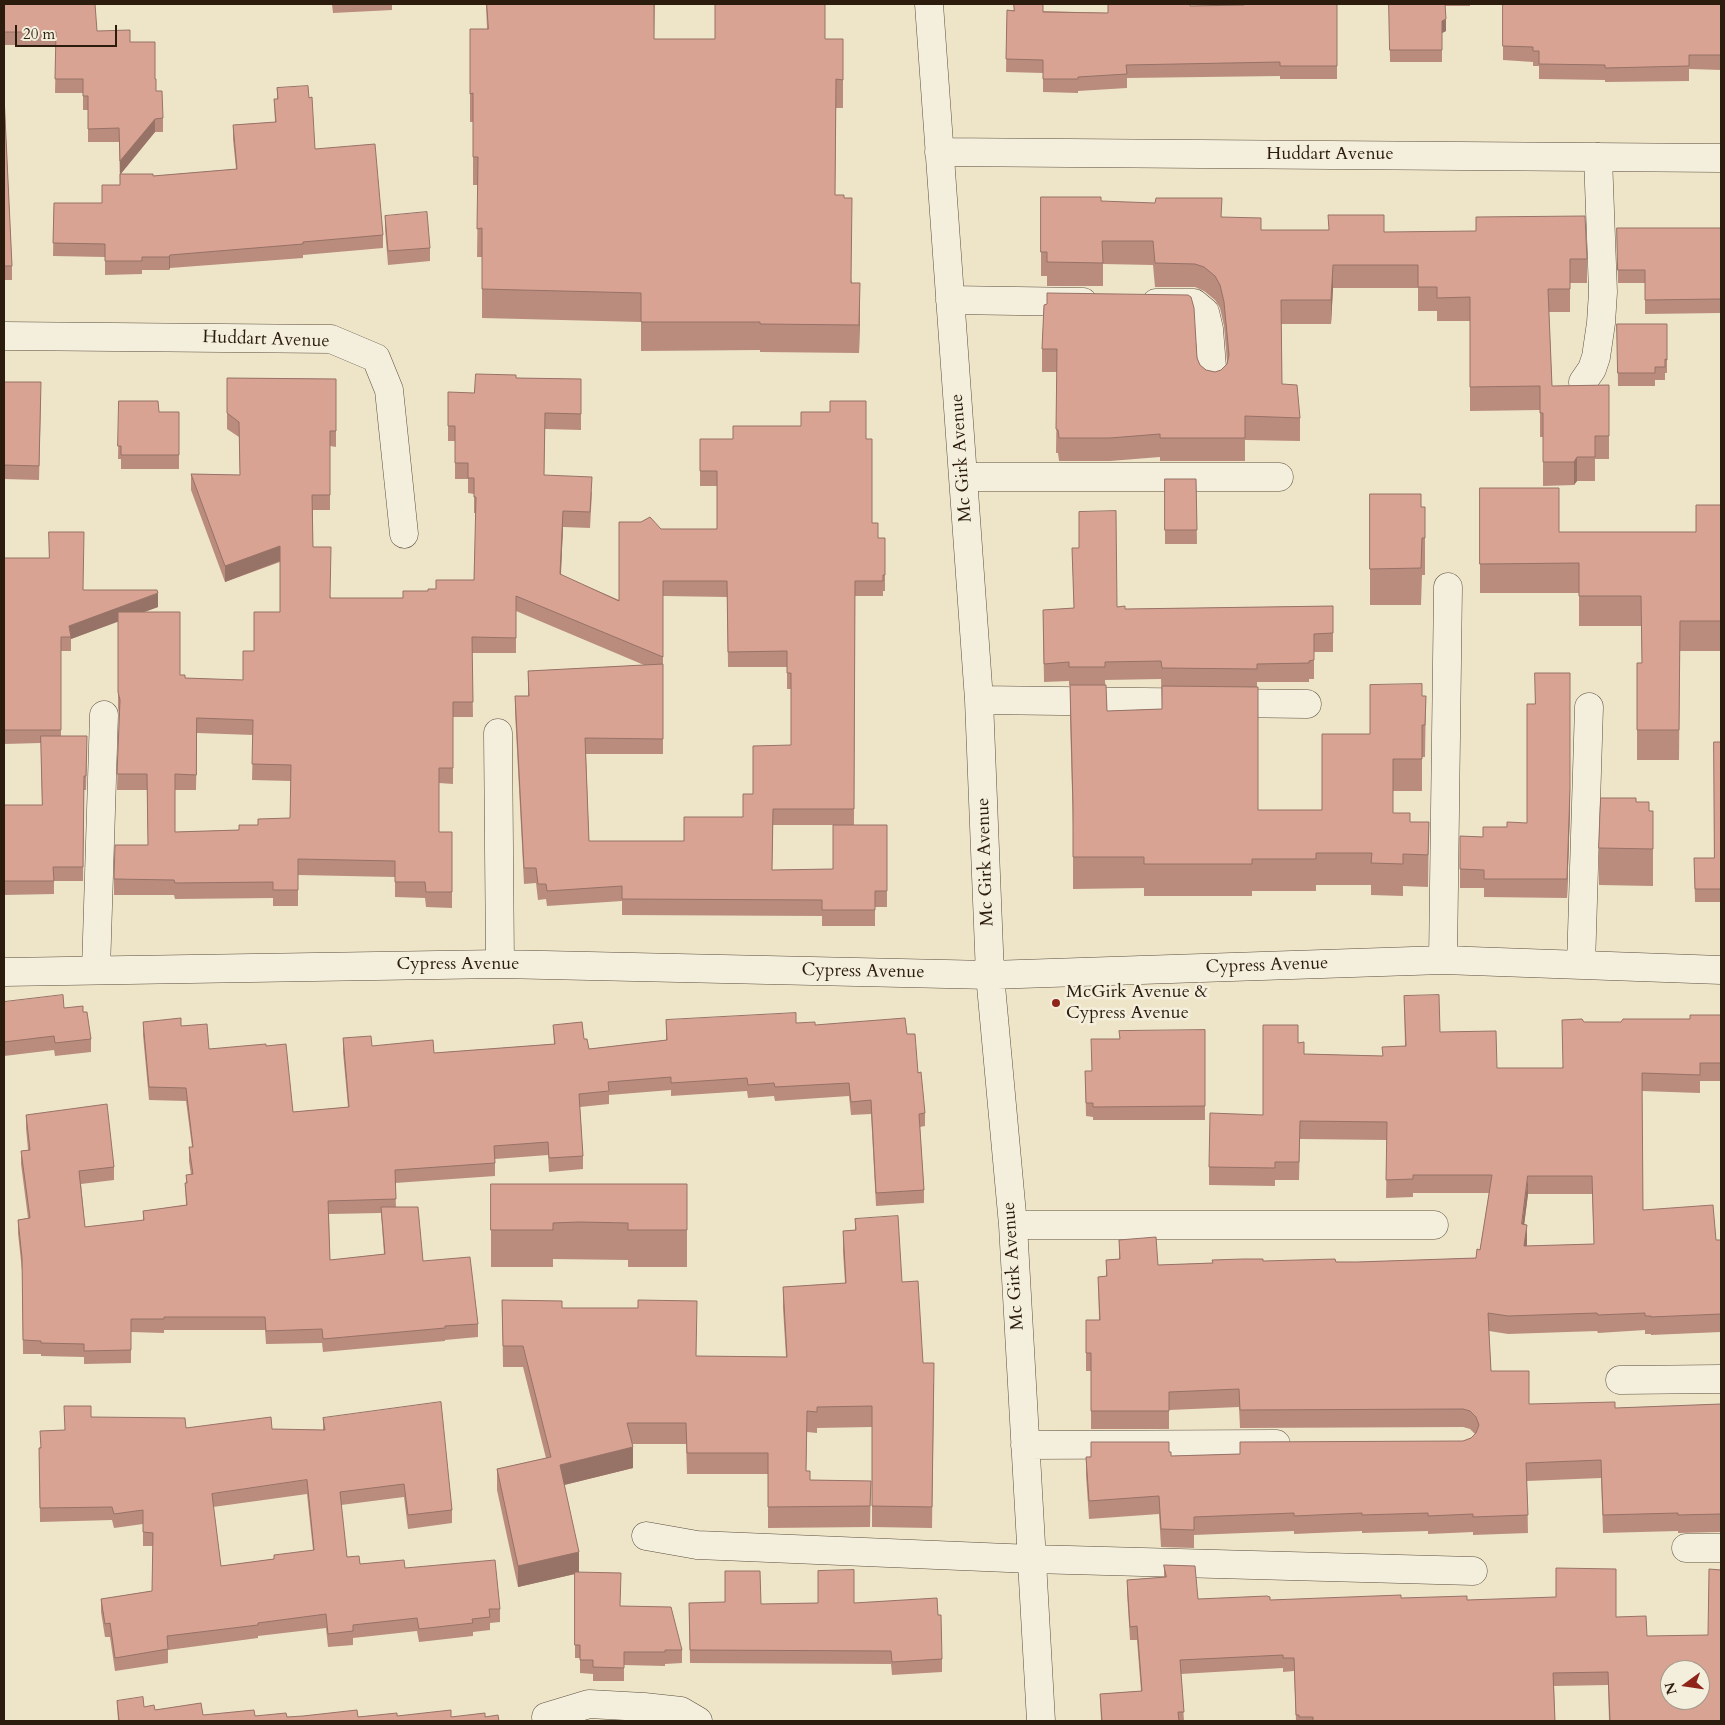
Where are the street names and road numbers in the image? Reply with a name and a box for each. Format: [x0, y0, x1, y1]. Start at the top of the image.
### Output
street label: Huddart Avenue [1266, 144, 1394, 166]
street label: Huddart Avenue [202, 327, 330, 353]
street label: Mc Girk Avenue [947, 393, 977, 523]
street label: Mc Girk Avenue [973, 797, 999, 927]
street label: Cypress Avenue [1205, 953, 1329, 979]
street label: Cypress Avenue [397, 954, 519, 976]
street label: Cypress Avenue [801, 960, 925, 984]
street label: Mc Girk Avenue [999, 1201, 1029, 1331]

